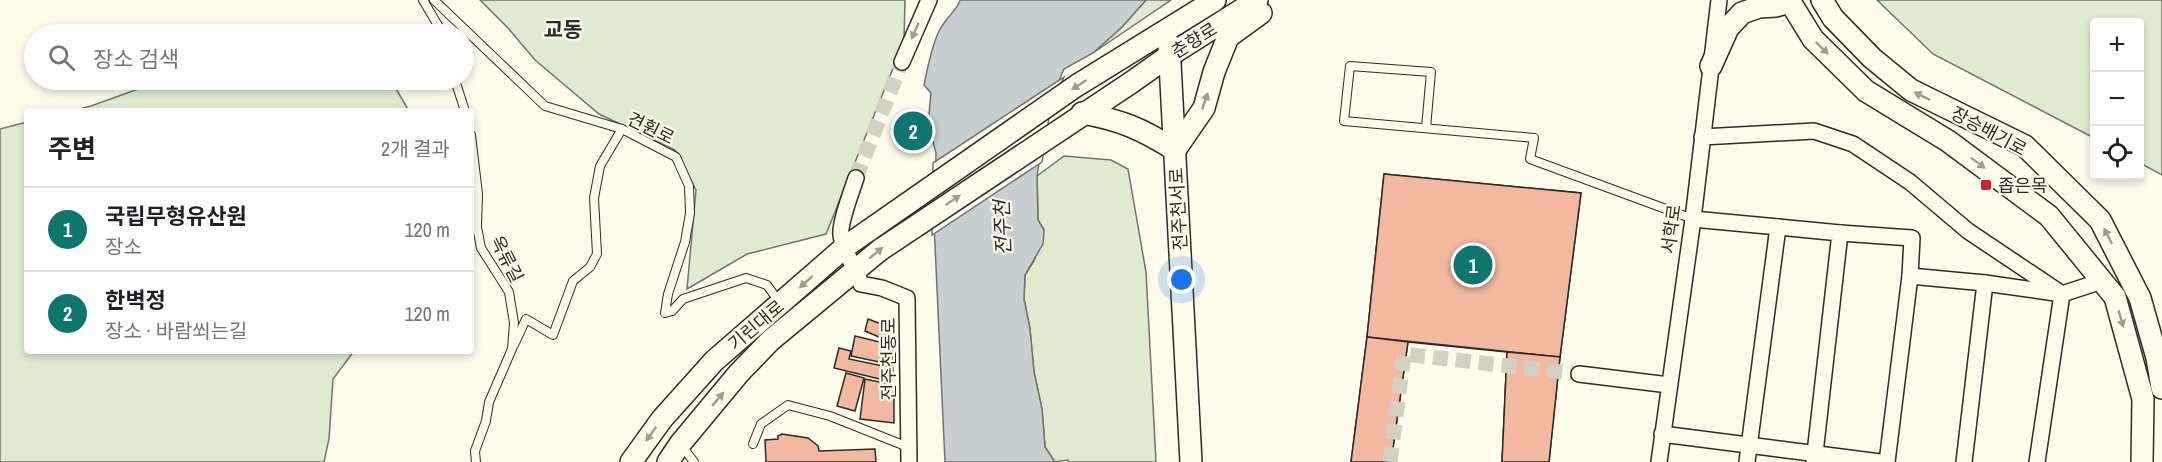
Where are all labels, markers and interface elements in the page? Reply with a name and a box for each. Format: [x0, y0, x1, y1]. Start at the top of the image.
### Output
district label: 교동 [544, 15, 582, 44]
street label: 춘향로 [1166, 16, 1222, 64]
map controls [2090, 18, 2144, 180]
button: + [2090, 18, 2144, 72]
one-way arrow [910, 22, 920, 40]
search box [24, 24, 474, 90]
one-way arrow [1814, 40, 1828, 54]
icon: search [45, 41, 78, 74]
text: 장소 검색 [93, 44, 179, 74]
button: − [2090, 72, 2144, 126]
one-way arrow [1070, 80, 1087, 91]
one-way arrow [1201, 91, 1210, 109]
one-way arrow [1913, 91, 1931, 101]
street label: 장승배기로 [1947, 101, 2031, 161]
street label: 견훤로 [623, 106, 679, 150]
pin: 2 [894, 108, 932, 154]
button: locate [2090, 126, 2144, 180]
text: 주변 [48, 131, 96, 166]
text: 2개 결과 [381, 135, 450, 162]
one-way arrow [1969, 157, 1985, 169]
street label: 전주천서로 [1163, 167, 1193, 251]
place label: 좁은목 [1998, 173, 2048, 198]
marker: 좁은목 [1979, 178, 1993, 192]
one-way arrow [945, 195, 961, 206]
water label: 전주천 [987, 197, 1016, 256]
text: 국립무형유산원 [105, 201, 247, 231]
street label: 서학로 [1655, 203, 1687, 255]
text: 1 [63, 216, 72, 243]
text: 120 m [404, 216, 450, 243]
one-way arrow [2103, 227, 2112, 244]
street label: 옥류길 [485, 231, 529, 287]
text: 장소 [105, 233, 142, 260]
pin: 1 [1454, 242, 1492, 288]
one-way arrow [868, 247, 884, 260]
your location [1167, 265, 1196, 294]
one-way arrow [799, 275, 814, 288]
text: 한벽정 [105, 285, 166, 315]
street label: 기린대로 [723, 294, 789, 356]
text: 2 [63, 300, 72, 327]
text: 120 m [404, 300, 450, 327]
one-way arrow [2117, 310, 2126, 328]
text: 장소 · 바람쐬는길 [105, 317, 247, 344]
street label: 전주천동로 [876, 318, 901, 400]
one-way arrow [711, 391, 724, 407]
one-way arrow [645, 426, 657, 442]

